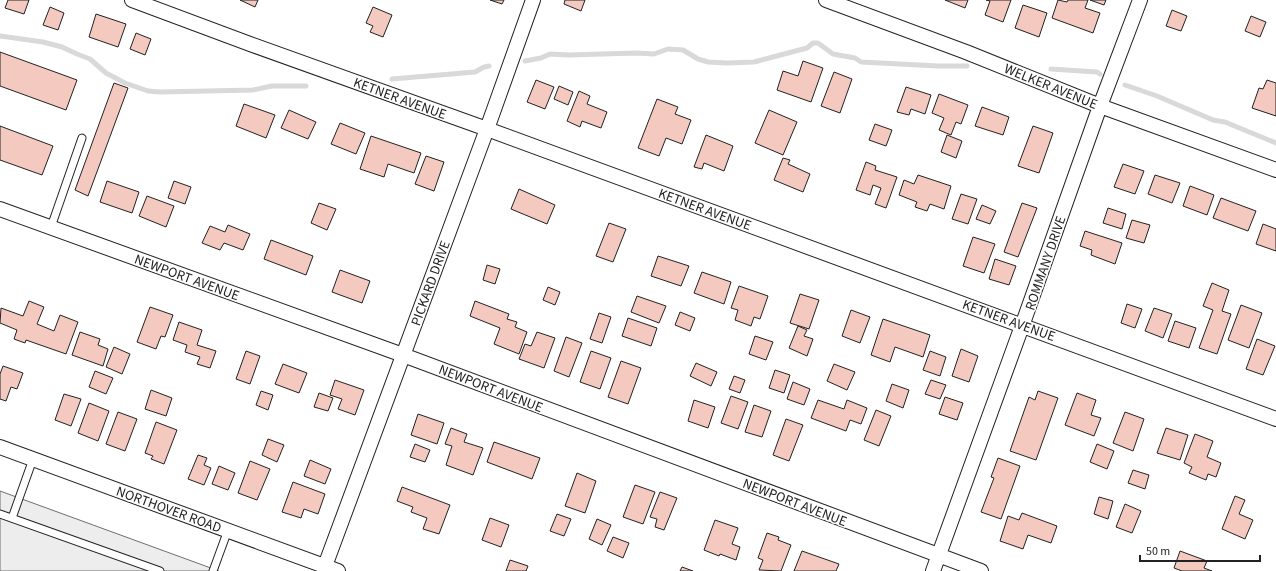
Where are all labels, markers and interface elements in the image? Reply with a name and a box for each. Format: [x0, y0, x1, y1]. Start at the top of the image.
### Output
street label: WELKER AVENUE [1001, 59, 1100, 115]
street label: KETNER AVENUE [350, 73, 449, 125]
street label: KETNER AVENUE [655, 184, 754, 236]
street label: ROMMANY DRIVE [1020, 213, 1071, 313]
street label: PICKARD DRIVE [406, 238, 456, 329]
street label: NEWPORT AVENUE [131, 250, 242, 306]
street label: KETNER AVENUE [959, 295, 1058, 347]
street label: NEWPORT AVENUE [436, 360, 546, 418]
street label: NEWPORT AVENUE [740, 474, 850, 532]
street label: NORTHOVER ROAD [113, 482, 224, 538]
scale bar [1140, 537, 1260, 563]
text: 50 m [1146, 543, 1170, 560]

